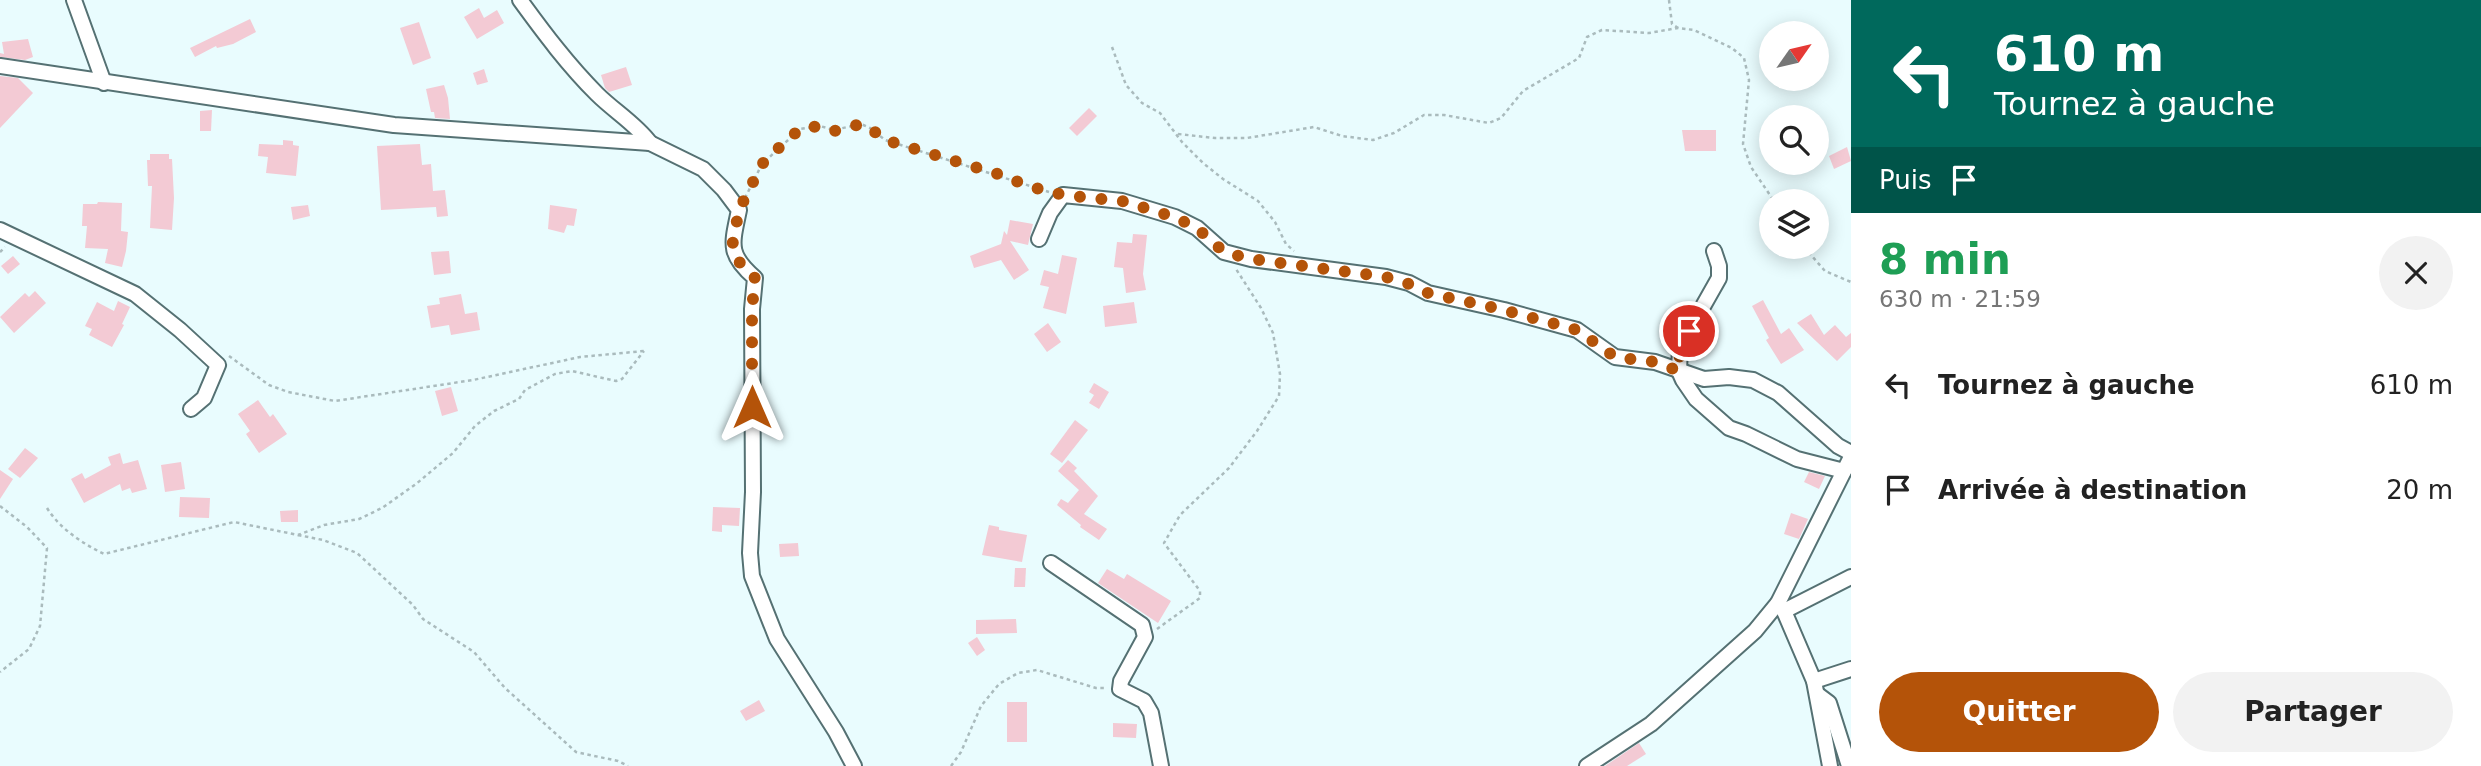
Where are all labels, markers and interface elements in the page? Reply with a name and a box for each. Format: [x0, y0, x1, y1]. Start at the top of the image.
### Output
north arrow [1759, 21, 1829, 91]
map controls [1759, 21, 1829, 259]
text: 610 m [1994, 26, 2164, 83]
icon: left [1879, 28, 1970, 119]
text: Tournez à gauche [1994, 85, 2275, 123]
button: search [1759, 105, 1829, 175]
icon: arrive [1945, 161, 1983, 199]
text: Puis [1879, 165, 1931, 195]
button: layers [1759, 189, 1829, 259]
text: 8 min [1879, 235, 2011, 284]
button: close [2379, 236, 2453, 310]
text: 630 m · 21:59 [1879, 286, 2041, 312]
pin [1659, 301, 1719, 361]
icon: arrive [1670, 312, 1708, 350]
icon: left [1879, 366, 1917, 404]
position arrow [715, 370, 789, 444]
text: Tournez à gauche [1938, 370, 2195, 400]
text: 610 m [2370, 370, 2453, 400]
icon: arrive [1879, 471, 1917, 509]
text: Arrivée à destination [1938, 475, 2247, 505]
text: 20 m [2386, 475, 2453, 505]
button: Quitter [1879, 672, 2159, 752]
button: Partager [2173, 672, 2453, 752]

